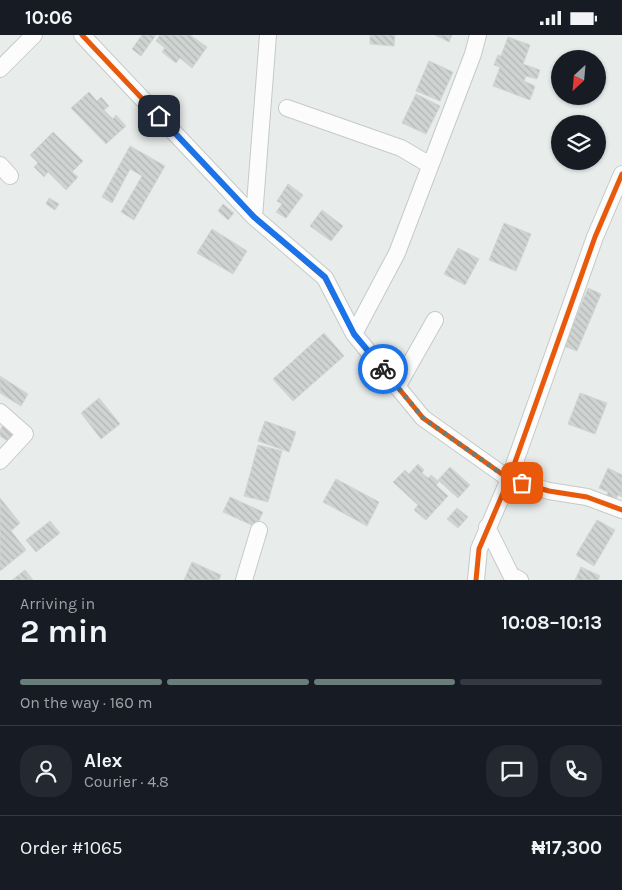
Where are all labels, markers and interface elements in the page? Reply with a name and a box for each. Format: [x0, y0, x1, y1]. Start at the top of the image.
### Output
text: 10:06 [25, 7, 72, 29]
north arrow [551, 50, 606, 105]
map controls [551, 50, 606, 170]
pin [138, 95, 180, 137]
icon: home [145, 102, 173, 130]
button: layers [551, 115, 606, 170]
courier [358, 344, 408, 394]
icon: bike [369, 355, 397, 383]
pin [501, 462, 543, 504]
icon: bag [508, 469, 536, 497]
text: Arriving in [20, 594, 95, 613]
text: 10:08–10:13 [501, 612, 602, 634]
text: 2 min [20, 613, 108, 650]
text: On the way · 160 m [20, 693, 153, 712]
button: person [20, 745, 72, 797]
button: chat [486, 745, 538, 797]
button: phone [550, 745, 602, 797]
text: Alex [84, 750, 122, 772]
text: Courier · 4.8 [84, 772, 169, 791]
text: Order #1065 [20, 837, 123, 859]
text: ₦17,300 [531, 837, 602, 859]

